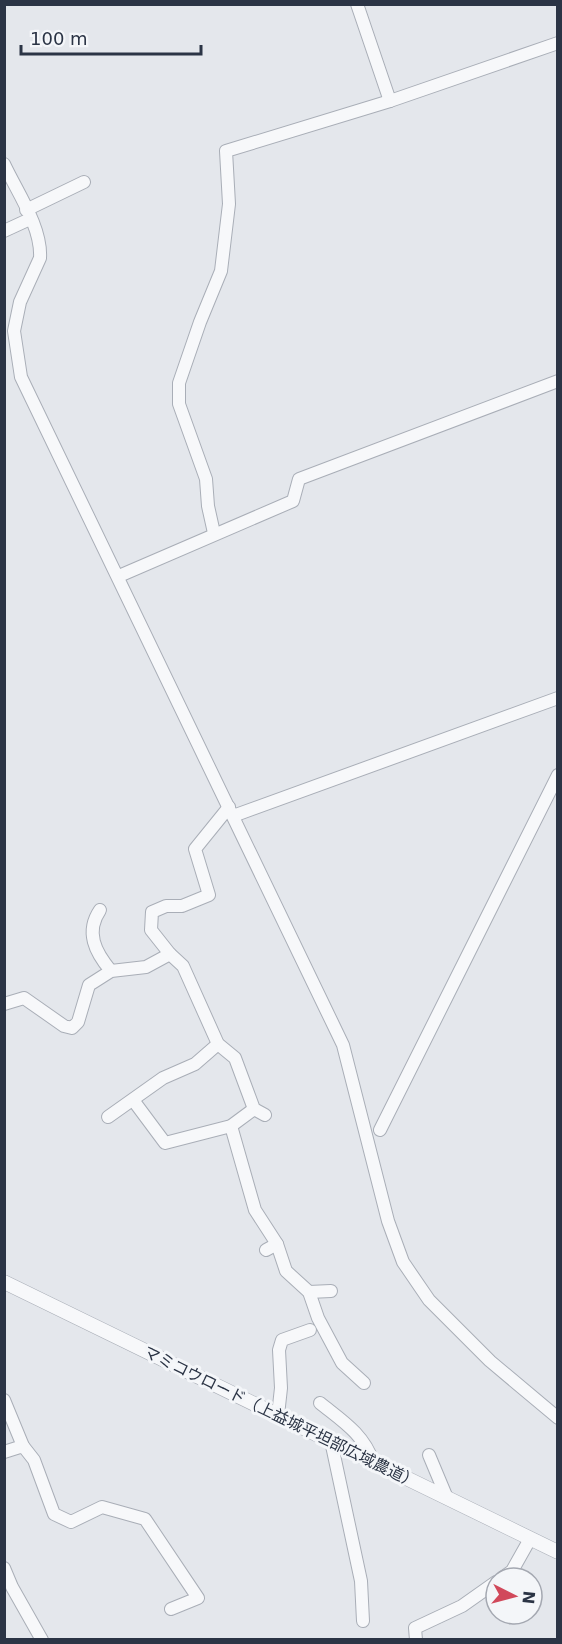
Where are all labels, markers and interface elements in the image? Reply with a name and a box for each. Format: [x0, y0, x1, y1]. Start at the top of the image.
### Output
scale bar [21, 18, 201, 56]
text: 100 m [30, 28, 88, 49]
street label: マミコウロード（上益城平坦部広域農道） [140, 1342, 422, 1492]
north arrow [484, 1566, 544, 1626]
text: N [518, 1590, 539, 1605]

